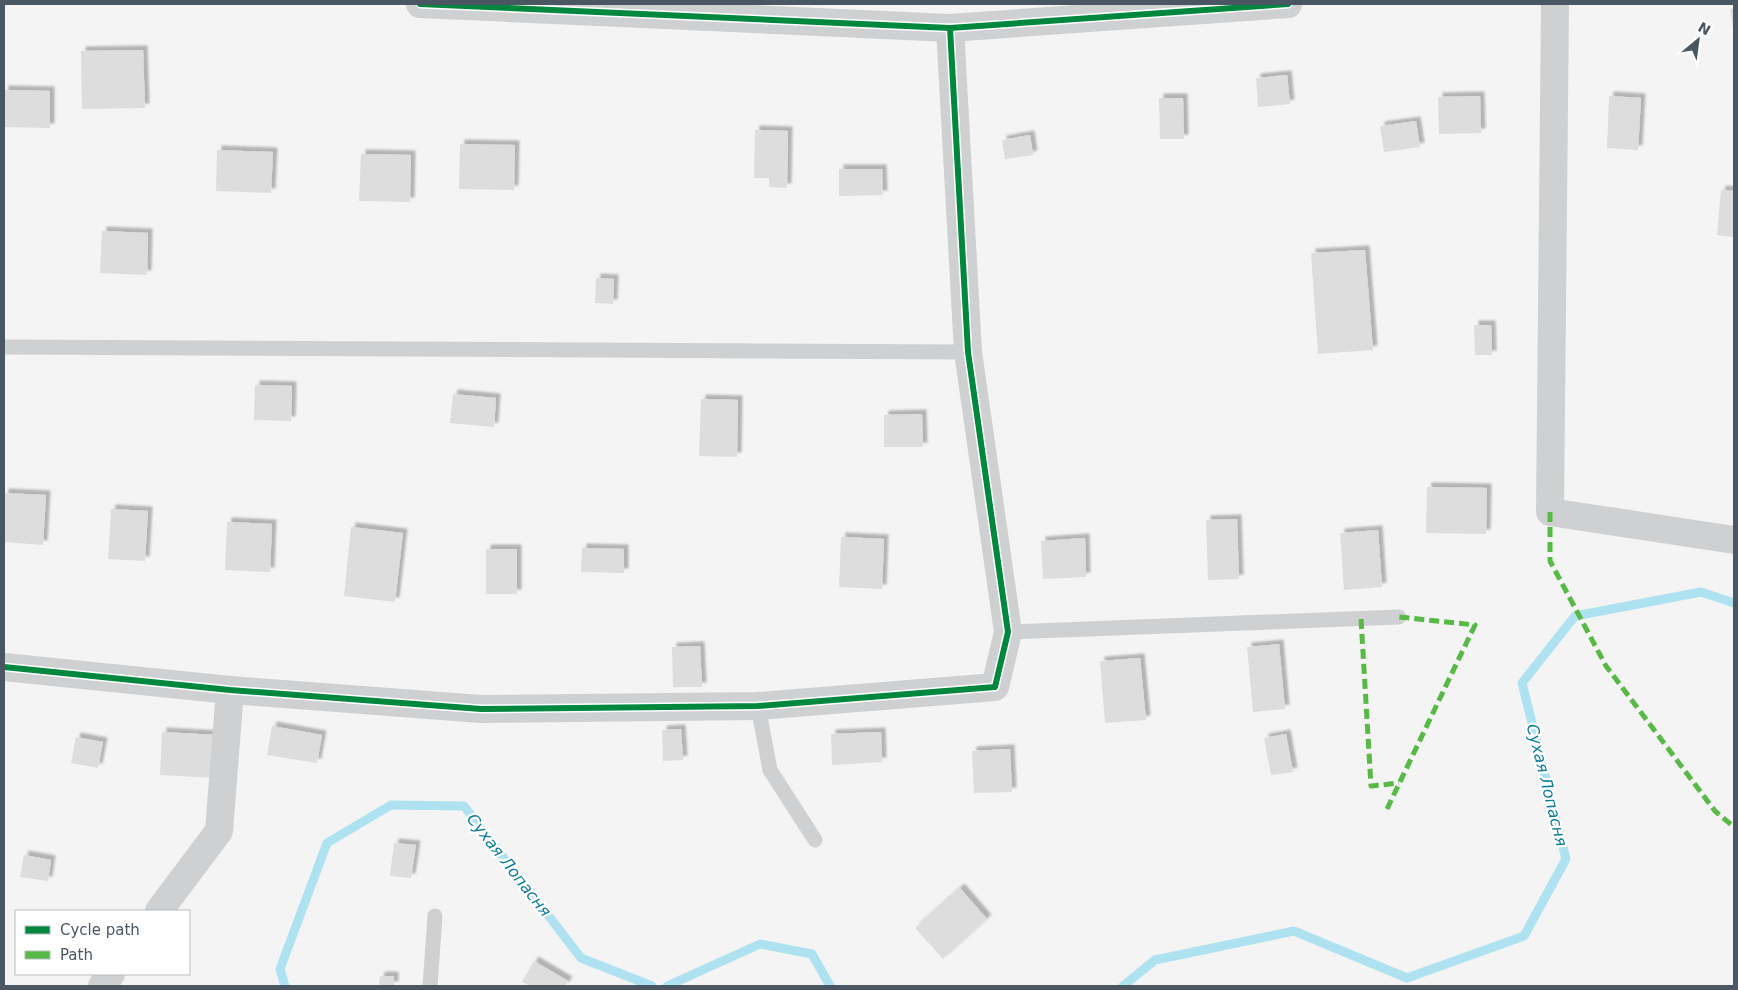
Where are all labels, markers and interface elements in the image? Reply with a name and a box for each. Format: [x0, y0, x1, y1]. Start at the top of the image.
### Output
north arrow [1673, 15, 1723, 65]
text: N [1695, 19, 1713, 38]
water label: Сухая Лопасня [1523, 722, 1572, 849]
water label: Сухая Лопасня [463, 810, 555, 921]
legend [15, 910, 190, 975]
text: Cycle path [60, 921, 140, 939]
text: Path [60, 946, 93, 964]

